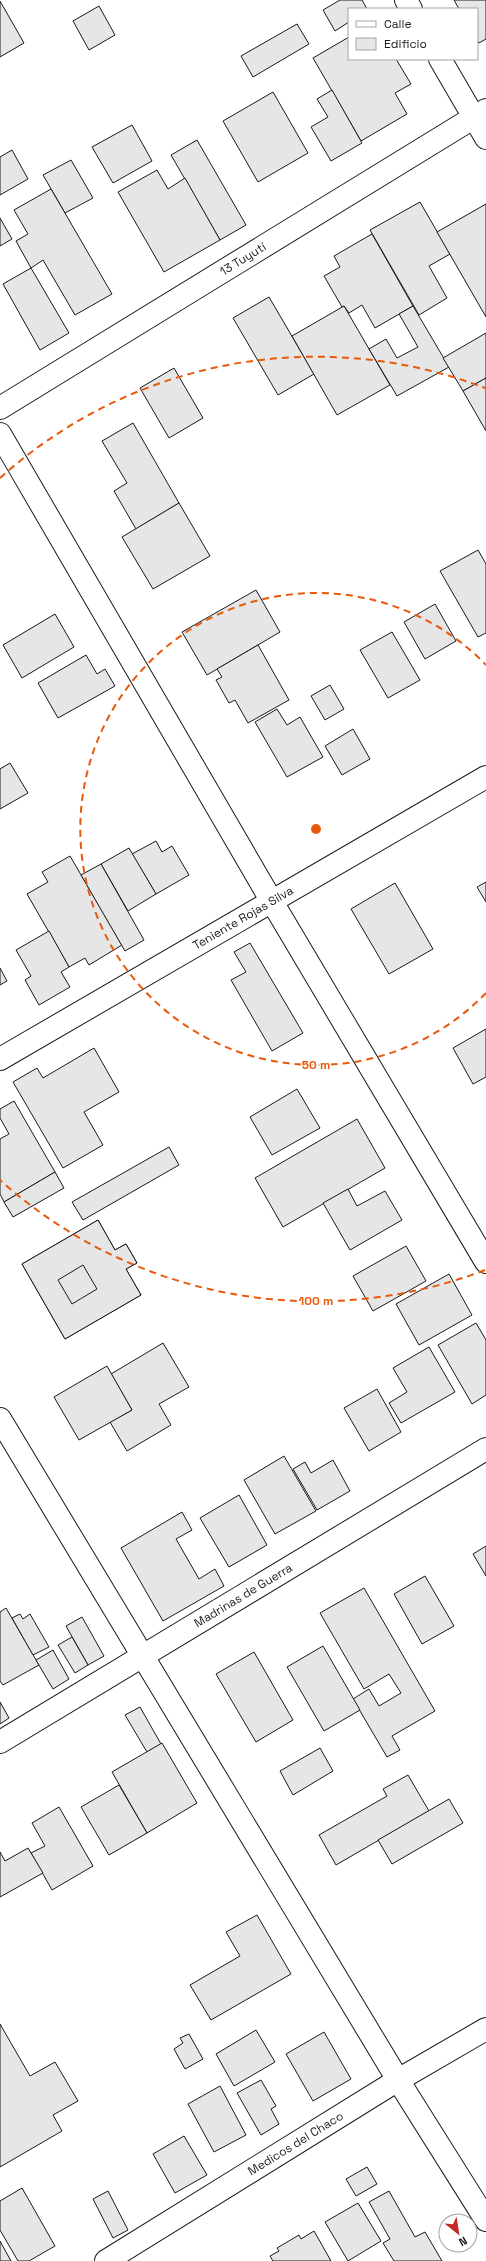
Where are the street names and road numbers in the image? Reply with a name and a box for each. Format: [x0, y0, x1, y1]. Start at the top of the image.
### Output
street label: 13 Tuyutí [217, 239, 269, 279]
street label: Teniente Rojas Silva [190, 882, 296, 953]
street label: Madrinas de Guerra [191, 1560, 295, 1631]
street label: Medicos del Chaco [245, 2108, 346, 2179]

